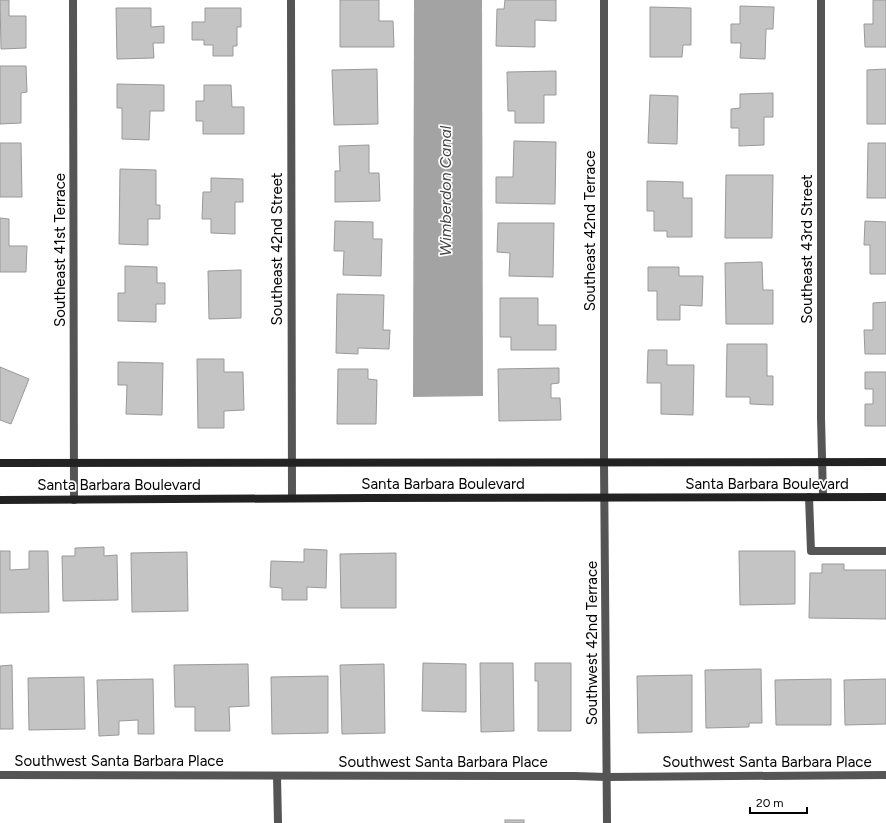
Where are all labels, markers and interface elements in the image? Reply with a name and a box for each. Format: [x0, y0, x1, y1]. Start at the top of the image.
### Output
water label: Wimberdon Canal [436, 125, 455, 256]
street label: Southeast 42nd Terrace [581, 151, 599, 311]
street label: Southeast 42nd Street [268, 172, 286, 326]
street label: Southeast 41st Terrace [51, 173, 69, 327]
street label: Southeast 43rd Street [798, 174, 816, 324]
street label: Santa Barbara Boulevard [361, 475, 525, 493]
street label: Santa Barbara Boulevard [685, 475, 849, 493]
street label: Santa Barbara Boulevard [37, 476, 201, 494]
street label: Southwest 42nd Terrace [583, 561, 601, 725]
street label: Southwest Santa Barbara Place [14, 752, 224, 770]
street label: Southwest Santa Barbara Place [338, 753, 548, 771]
street label: Southwest Santa Barbara Place [662, 753, 872, 771]
scale bar [750, 789, 807, 815]
text: 20 m [756, 796, 784, 810]

